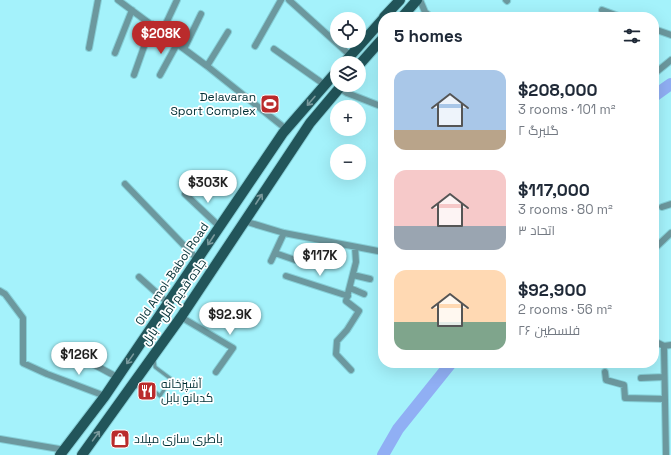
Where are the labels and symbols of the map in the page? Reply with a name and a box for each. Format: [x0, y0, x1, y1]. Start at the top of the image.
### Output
pin: $208K [133, 21, 189, 55]
place label: Delavaran Sport Complex [170, 89, 256, 119]
sports icon: Delavaran Sport Complex [259, 93, 281, 115]
one-way arrow [307, 95, 316, 106]
pin: $303K [180, 170, 236, 204]
one-way arrow [255, 194, 263, 205]
street label: Old Amol-Babol Road [132, 219, 212, 329]
one-way arrow [207, 234, 215, 245]
pin: $117K [292, 243, 348, 277]
street label: جاده قدیم آمل - بابل [138, 255, 210, 349]
pin: $92.9K [197, 302, 263, 336]
pin: $126K [51, 342, 107, 376]
one-way arrow [126, 353, 134, 364]
place label: آشپزخانه کدبانو بابل [161, 376, 213, 406]
restaurant icon: آشپزخانه کدبانو بابل [136, 380, 158, 402]
shop icon: باطری سازی میلاد [109, 428, 131, 450]
one-way arrow [92, 430, 101, 441]
place label: باطری سازی میلاد [134, 431, 223, 447]

